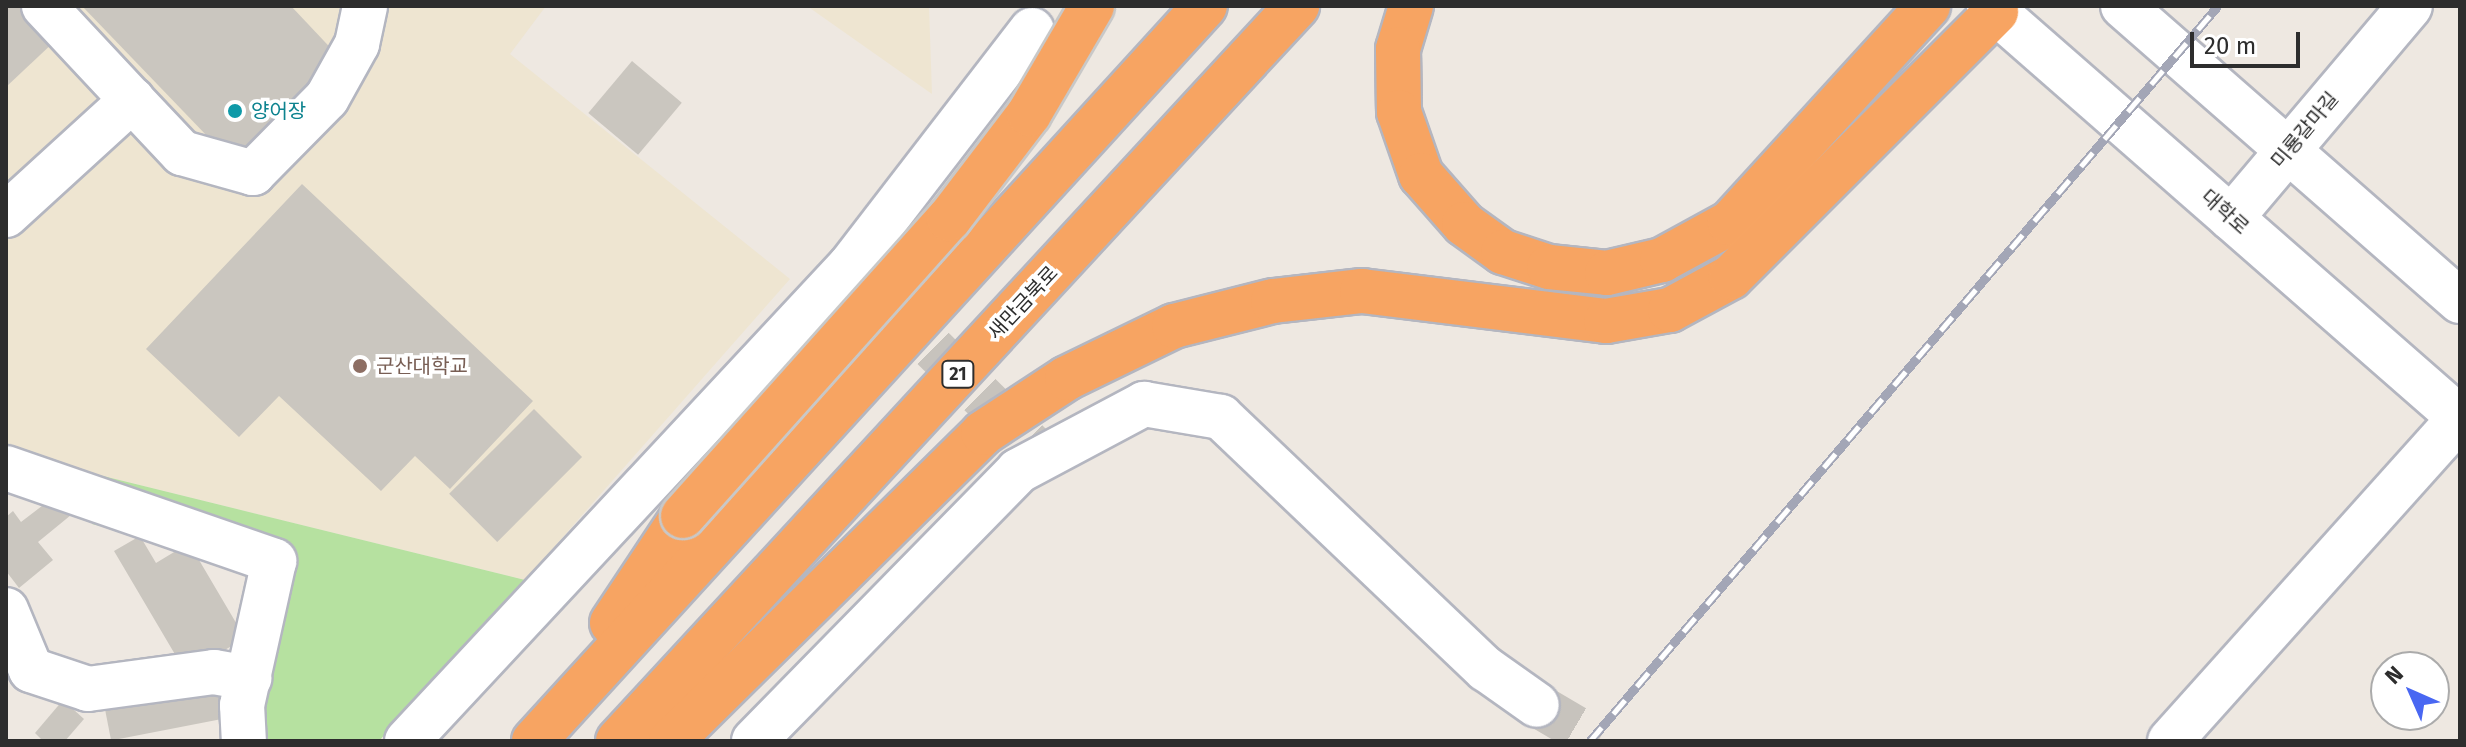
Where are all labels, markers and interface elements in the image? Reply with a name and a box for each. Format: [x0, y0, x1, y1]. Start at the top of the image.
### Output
scale bar [2194, 16, 2304, 66]
text: 20 m [2204, 32, 2256, 60]
street label: 미룡갈마길 [2266, 87, 2344, 173]
place label: 양어장 [251, 99, 306, 123]
marker: 양어장 [226, 102, 244, 120]
street label: 대학로 [2196, 185, 2254, 239]
street label: 새만금북로 [983, 261, 1063, 345]
place label: 군산대학교 [376, 354, 468, 378]
marker: 군산대학교 [351, 357, 369, 375]
road number: 21 [940, 360, 976, 388]
north arrow [2370, 651, 2450, 731]
text: N [2379, 660, 2409, 690]

